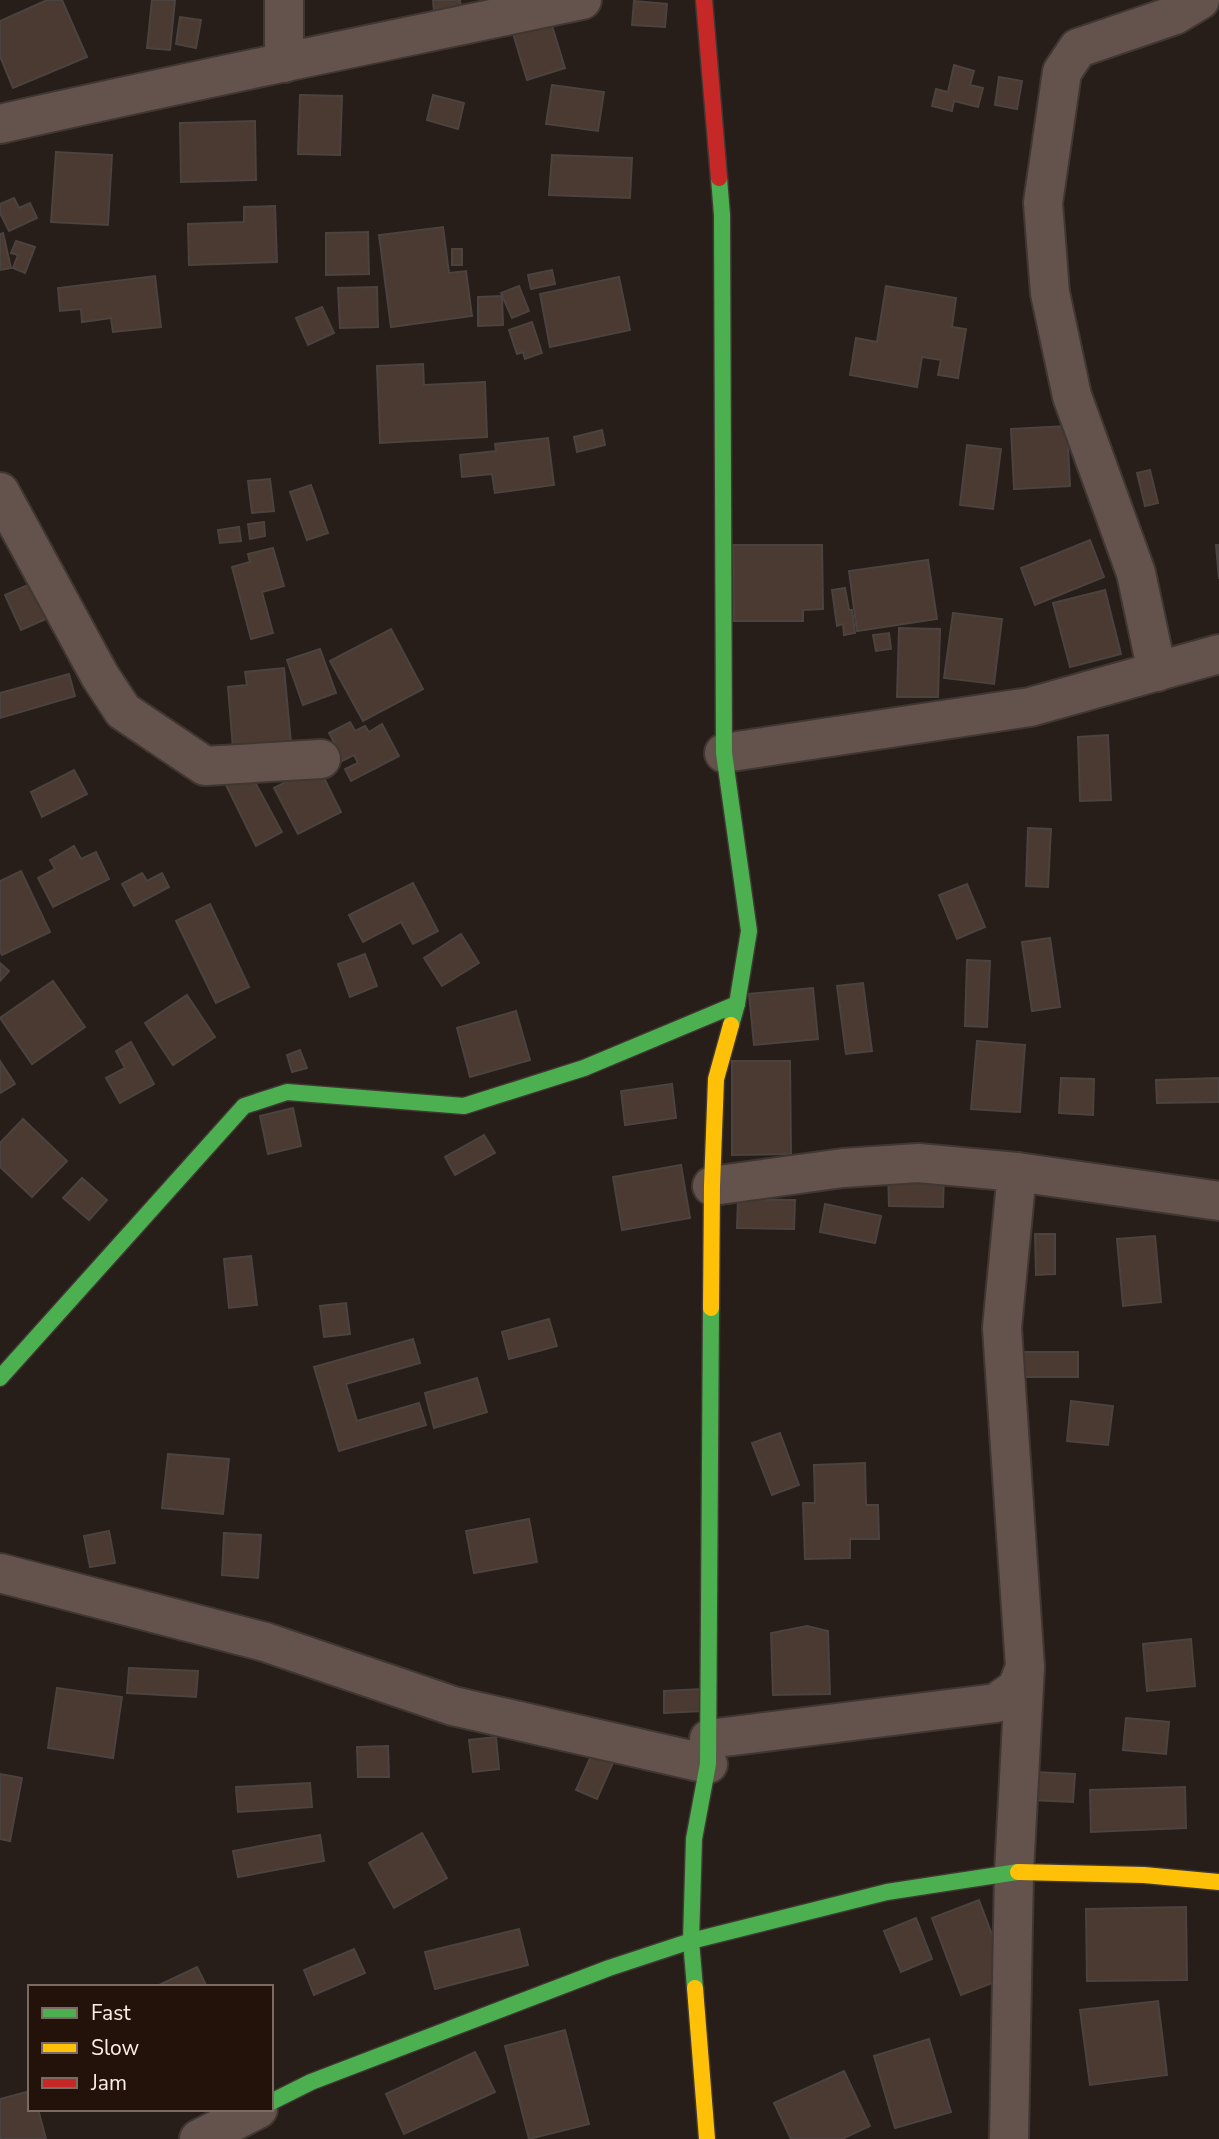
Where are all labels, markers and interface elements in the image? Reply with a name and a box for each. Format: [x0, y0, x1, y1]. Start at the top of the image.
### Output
legend [28, 1985, 273, 2111]
text: Fast [91, 1999, 131, 2027]
text: Slow [91, 2034, 140, 2062]
text: Jam [90, 2069, 127, 2097]

